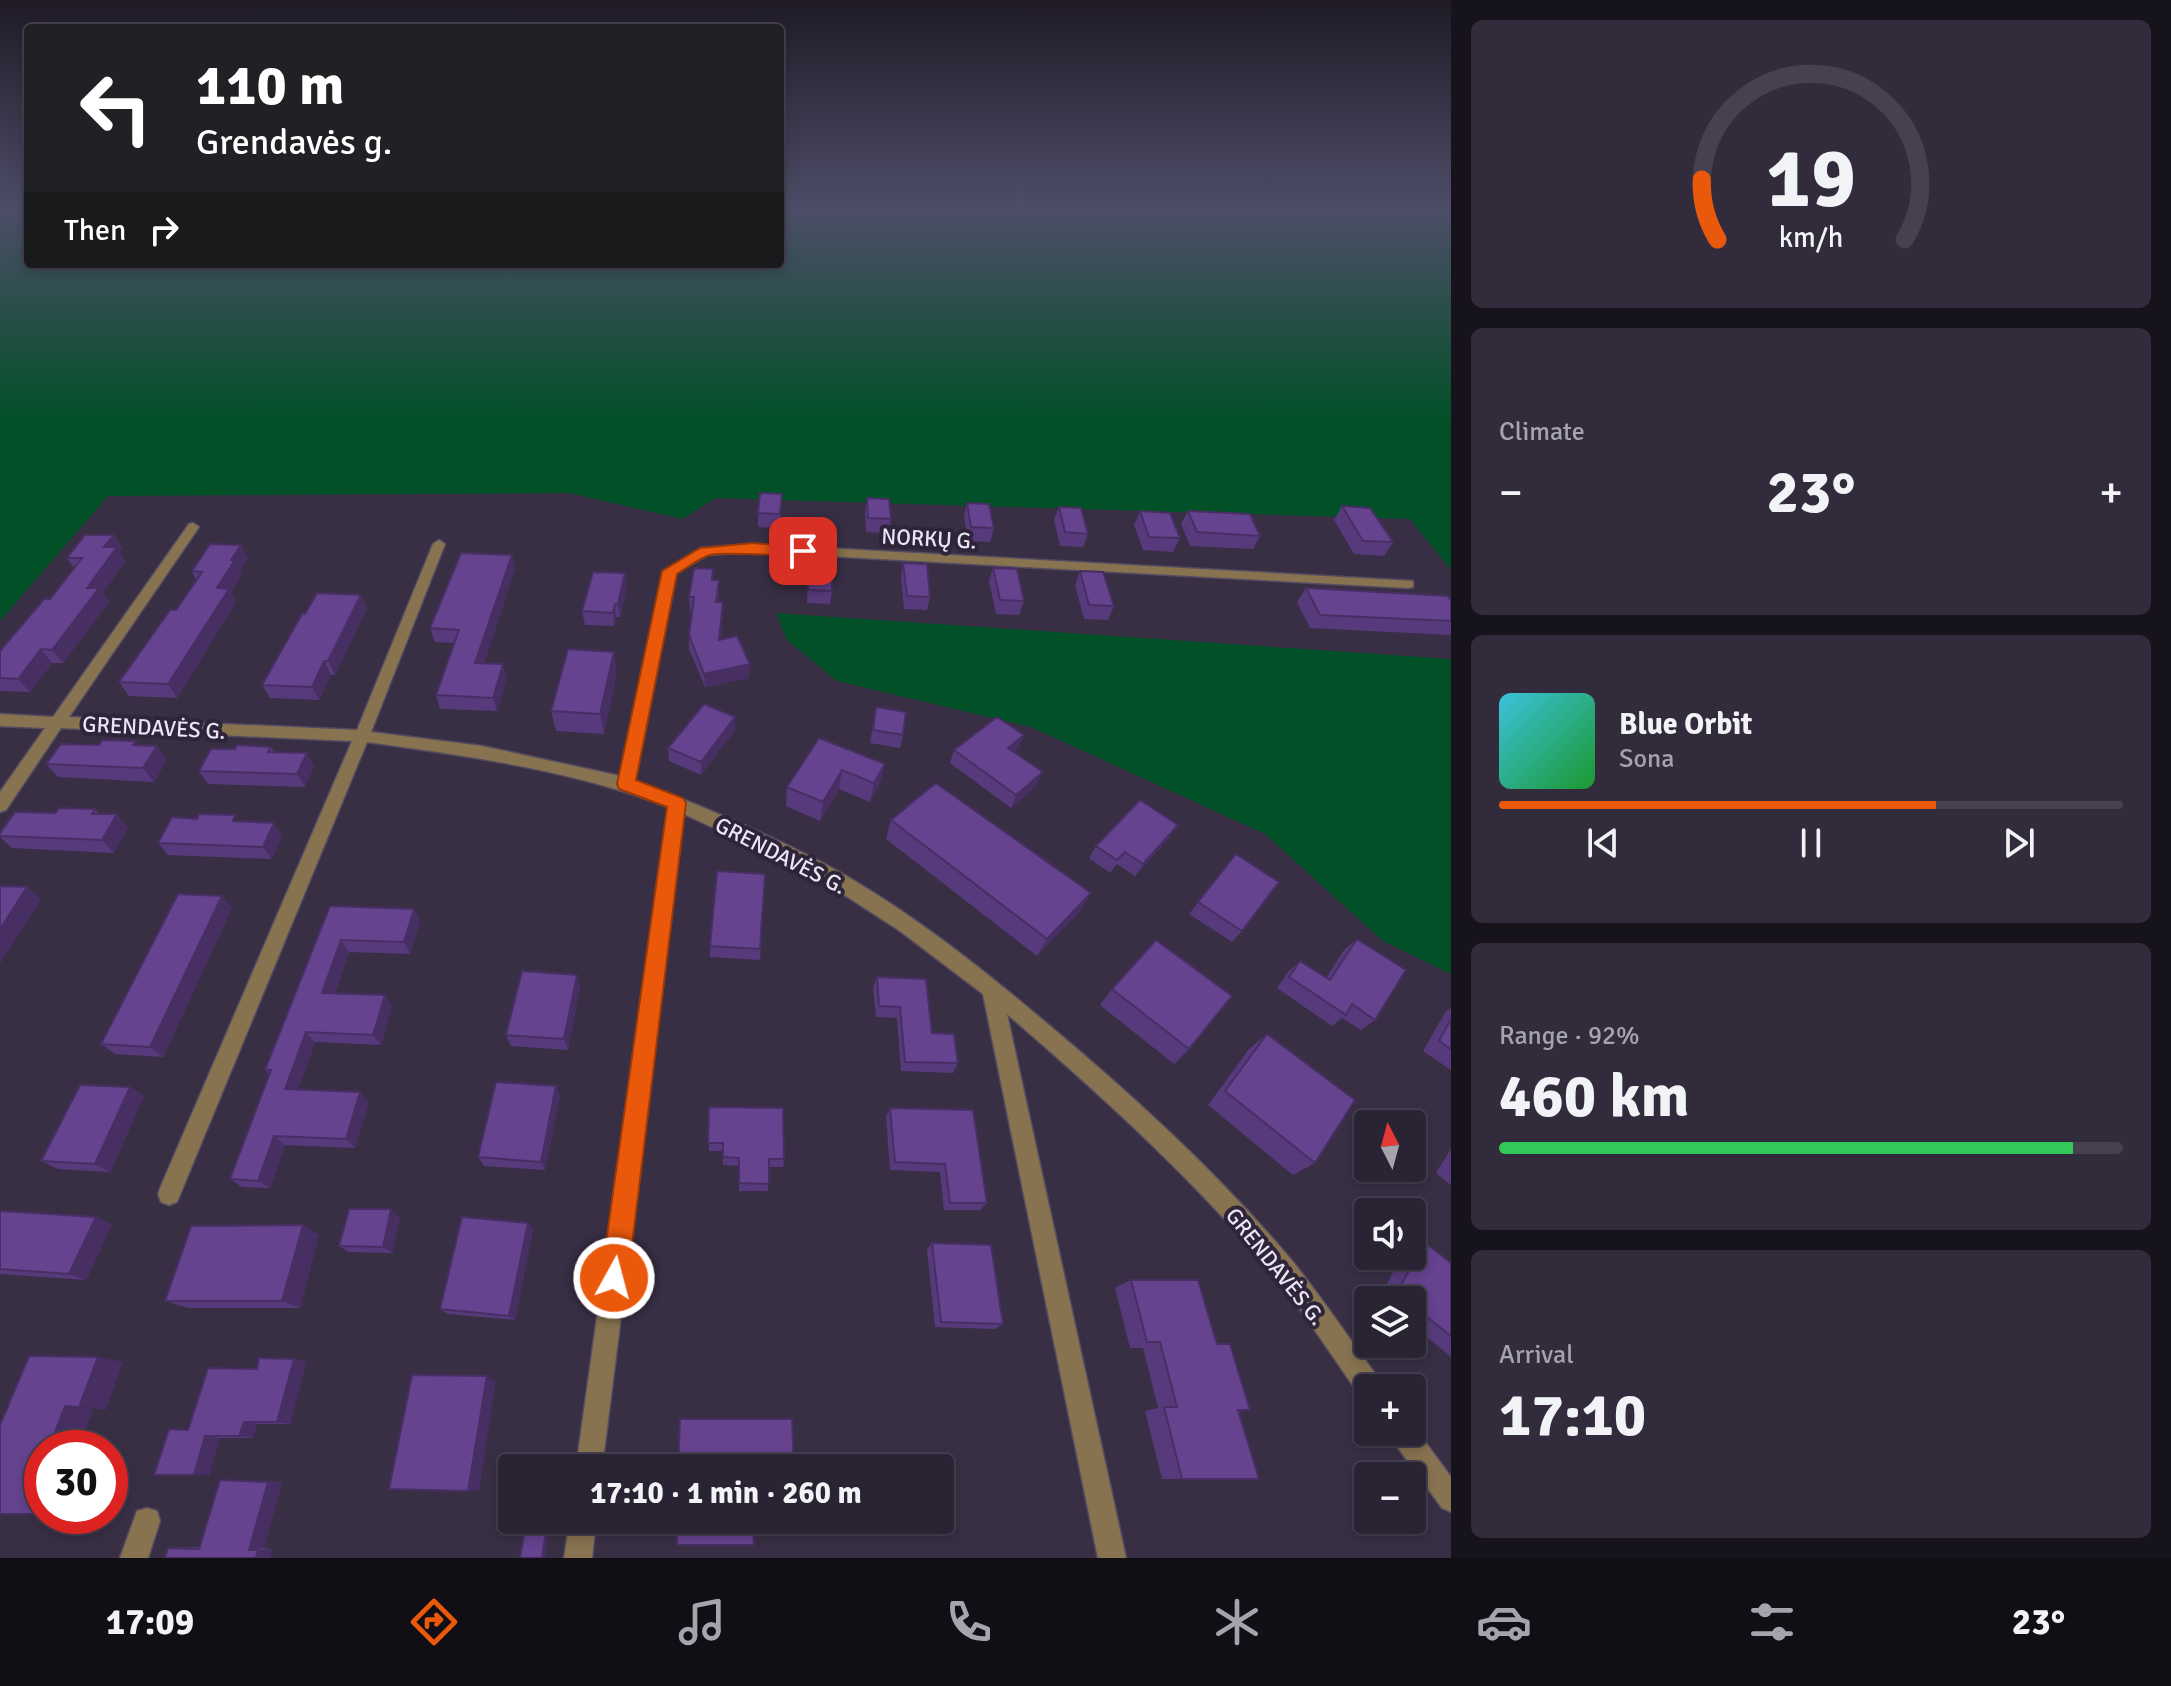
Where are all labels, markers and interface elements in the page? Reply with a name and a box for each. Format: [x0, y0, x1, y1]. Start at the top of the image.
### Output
text: 110 m [196, 51, 344, 120]
icon: left [64, 56, 168, 160]
text: Grendavės g. [196, 120, 392, 165]
text: 19 [1766, 127, 1856, 229]
icon: right [142, 208, 186, 252]
text: Then [64, 212, 126, 249]
text: km/h [1779, 220, 1843, 255]
text: Climate [1499, 416, 1585, 448]
text: 23° [1767, 456, 1855, 530]
text: − [1499, 466, 1523, 520]
text: + [2099, 466, 2123, 520]
pin [769, 517, 837, 585]
street label: NORKŲ G. [881, 523, 977, 554]
icon: arrive [781, 529, 825, 573]
text: Blue Orbit [1619, 706, 1752, 743]
street label: GRENDAVĖS G. [82, 710, 226, 745]
text: Sona [1619, 743, 1674, 775]
street label: GRENDAVĖS G. [711, 811, 851, 900]
icon: previous [1581, 821, 1625, 865]
icon: pause [1789, 821, 1833, 865]
icon: next [1997, 821, 2041, 865]
text: Range · 92% [1499, 1020, 1640, 1052]
text: 460 km [1499, 1060, 1689, 1134]
north arrow [1354, 1110, 1426, 1182]
map controls [1354, 1110, 1426, 1534]
button: sound [1354, 1198, 1426, 1270]
street label: GRENDAVĖS G. [1220, 1202, 1331, 1330]
position arrow [572, 1236, 656, 1320]
button: layers [1354, 1286, 1426, 1358]
text: Arrival [1499, 1339, 1574, 1371]
button: + [1354, 1374, 1426, 1446]
text: 17:10 [1499, 1379, 1646, 1453]
speed limit sign: 30 [24, 1430, 128, 1534]
button: − [1354, 1462, 1426, 1534]
text: 17:10 · 1 min · 260 m [590, 1475, 862, 1512]
icon: directions [406, 1594, 462, 1650]
icon: music [674, 1594, 730, 1650]
icon: phone [941, 1594, 997, 1650]
icon: climate [1209, 1594, 1265, 1650]
icon: car [1476, 1594, 1532, 1650]
icon: filters [1744, 1594, 1800, 1650]
text: 17:09 [106, 1600, 194, 1645]
text: 23° [2012, 1600, 2065, 1645]

